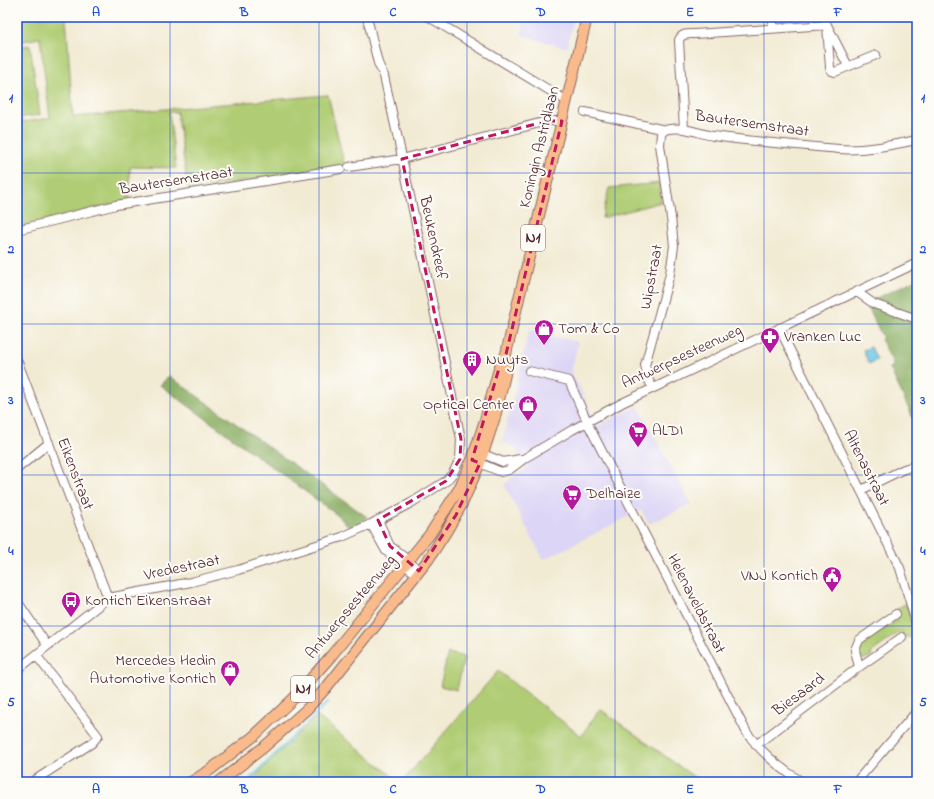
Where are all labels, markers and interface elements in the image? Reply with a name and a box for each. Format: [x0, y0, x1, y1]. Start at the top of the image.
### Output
text: A [92, 3, 100, 22]
text: B [239, 3, 249, 22]
text: C [389, 3, 397, 22]
text: D [535, 3, 546, 22]
text: E [686, 3, 694, 22]
text: F [833, 3, 843, 22]
street label: Koningin Astridlaan [513, 83, 567, 210]
text: 1 [9, 89, 14, 108]
text: 1 [921, 89, 926, 108]
street label: Bautersemstraat [692, 104, 811, 144]
street label: Bautersemstraat [116, 160, 235, 202]
street label: Beukendreef [412, 193, 454, 283]
road number: N1 [521, 225, 545, 251]
text: 2 [7, 240, 15, 259]
text: 2 [919, 240, 927, 259]
street label: Wipstraat [634, 242, 670, 312]
place label: Tom & Co [558, 317, 620, 341]
shop icon: Tom & Co [533, 318, 555, 346]
street label: Antwerpsesteenweg [618, 319, 746, 395]
place label: Vranken Luc [783, 325, 862, 349]
pharmacy icon: Vranken Luc [759, 326, 781, 354]
place label: Nuyts [486, 348, 528, 372]
building icon: Nuyts [461, 349, 483, 377]
text: 3 [7, 391, 14, 410]
text: 3 [919, 391, 926, 410]
place label: Optical Center [423, 393, 514, 417]
shop icon: Optical Center [517, 394, 539, 422]
place label: ALDI [652, 419, 683, 443]
supermarket icon: ALDI [627, 420, 649, 448]
street label: Altenastraat [837, 426, 896, 511]
street label: Eikenstraat [50, 434, 100, 514]
place label: Delhaize [585, 482, 641, 506]
supermarket icon: Delhaize [561, 483, 583, 511]
text: 4 [7, 542, 14, 561]
text: 4 [919, 542, 926, 561]
street label: Vredestraat [141, 548, 223, 588]
street label: Antwerpsesteenweg [300, 549, 402, 665]
street label: Helenaveldstraat [660, 550, 732, 659]
place label: VNJ Kontich [740, 564, 818, 588]
public building icon: VNJ Kontich [821, 565, 843, 593]
place label: Kontich Eikenstraat [85, 589, 212, 613]
bus stop icon: Kontich Eikenstraat [60, 590, 82, 618]
place label: Mercedes Hedin Automotive Kontich [90, 649, 216, 691]
shop icon: Mercedes Hedin Automotive Kontich [219, 659, 241, 687]
street label: Biesaard [767, 667, 830, 723]
road number: N1 [291, 676, 315, 702]
text: 5 [7, 693, 15, 712]
text: 5 [919, 693, 927, 712]
text: A [92, 780, 100, 799]
text: B [239, 780, 249, 799]
text: C [389, 780, 397, 799]
text: D [535, 780, 546, 799]
text: E [686, 780, 694, 799]
text: F [833, 780, 843, 799]

